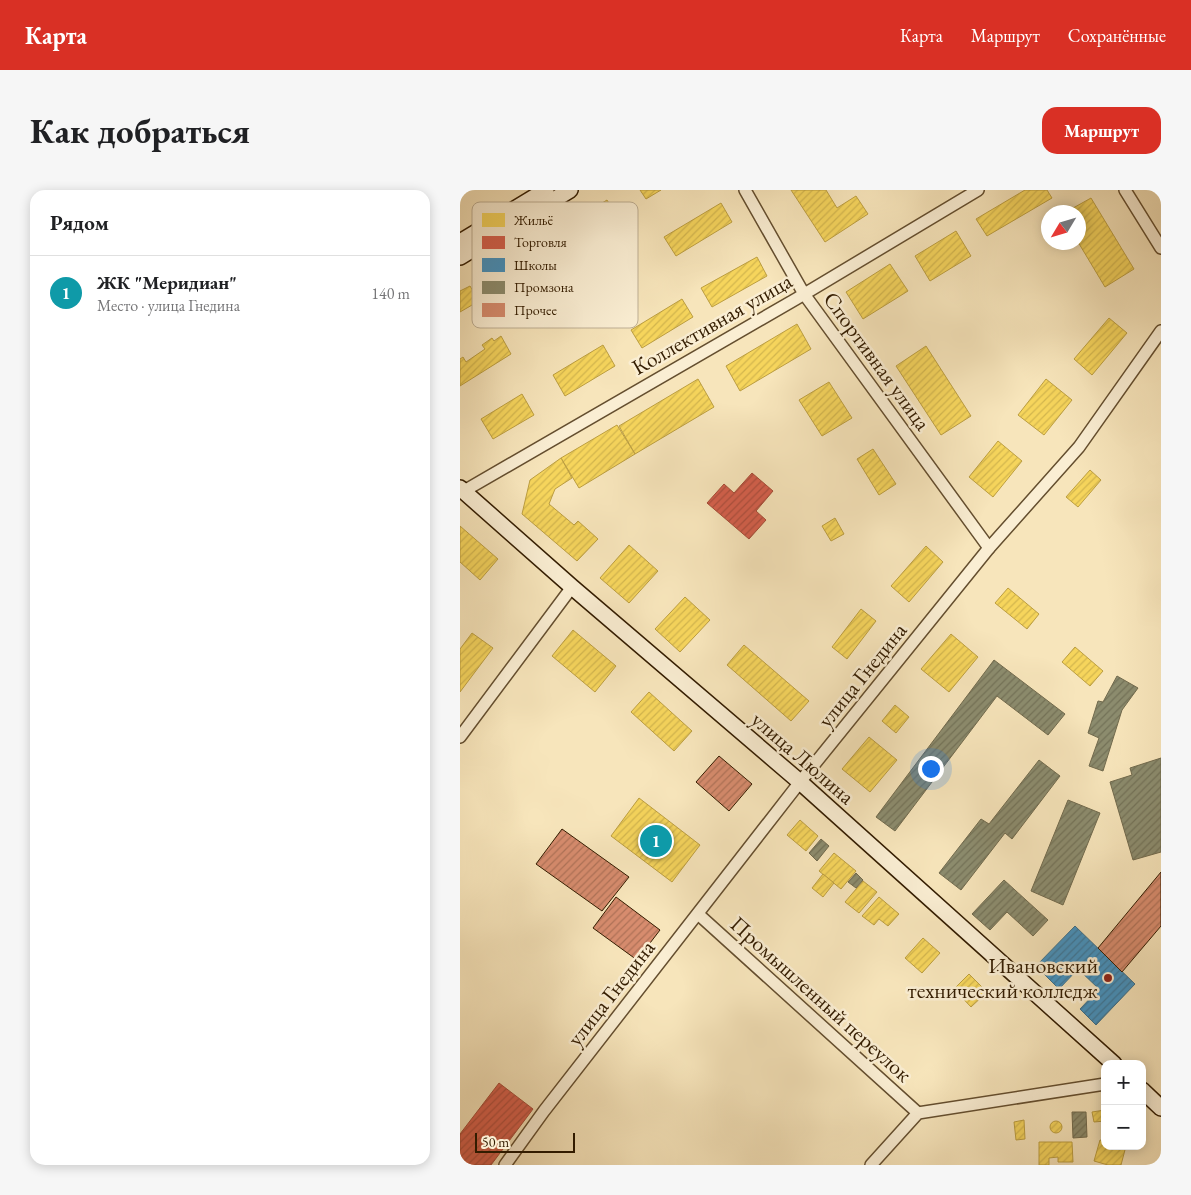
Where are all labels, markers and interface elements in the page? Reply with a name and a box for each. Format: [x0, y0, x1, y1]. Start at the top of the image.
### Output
text: Карта [25, 20, 87, 51]
text: Карта [900, 24, 943, 47]
text: Маршрут [971, 24, 1040, 47]
text: Сохранённые [1068, 24, 1166, 47]
button: Маршрут [1042, 107, 1161, 154]
text: Как добраться [30, 108, 250, 153]
legend [472, 202, 638, 328]
north arrow [1041, 205, 1086, 250]
text: Рядом [50, 209, 109, 236]
text: Жильё [513, 211, 554, 229]
text: Торговля [514, 233, 567, 251]
text: Школы [514, 256, 557, 274]
street label: Коллективная улица [627, 266, 798, 382]
text: ЖК "Меридиан" [97, 270, 237, 295]
text: Промзона [514, 278, 574, 296]
text: 1 [62, 283, 70, 304]
text: 140 m [371, 283, 410, 304]
street label: Спортивная улица [817, 286, 937, 436]
text: Место · улица Гнедина [97, 295, 240, 316]
text: Прочее [514, 301, 557, 319]
street label: улица Гнедина [811, 616, 913, 733]
street label: улица Люлина [745, 705, 861, 811]
your location [918, 756, 944, 782]
pin: 1 [640, 822, 672, 860]
street label: Промышленный переулок [724, 910, 918, 1089]
street label: улица Гнедина [561, 934, 662, 1052]
place label: Ивановский технический колледж [908, 951, 1099, 1005]
marker: Ивановский технический колледж [1102, 972, 1114, 984]
map controls [1101, 1060, 1146, 1150]
button: + [1101, 1060, 1146, 1105]
button: − [1101, 1105, 1146, 1150]
scale bar [475, 1130, 575, 1153]
text: 50 m [482, 1133, 509, 1151]

